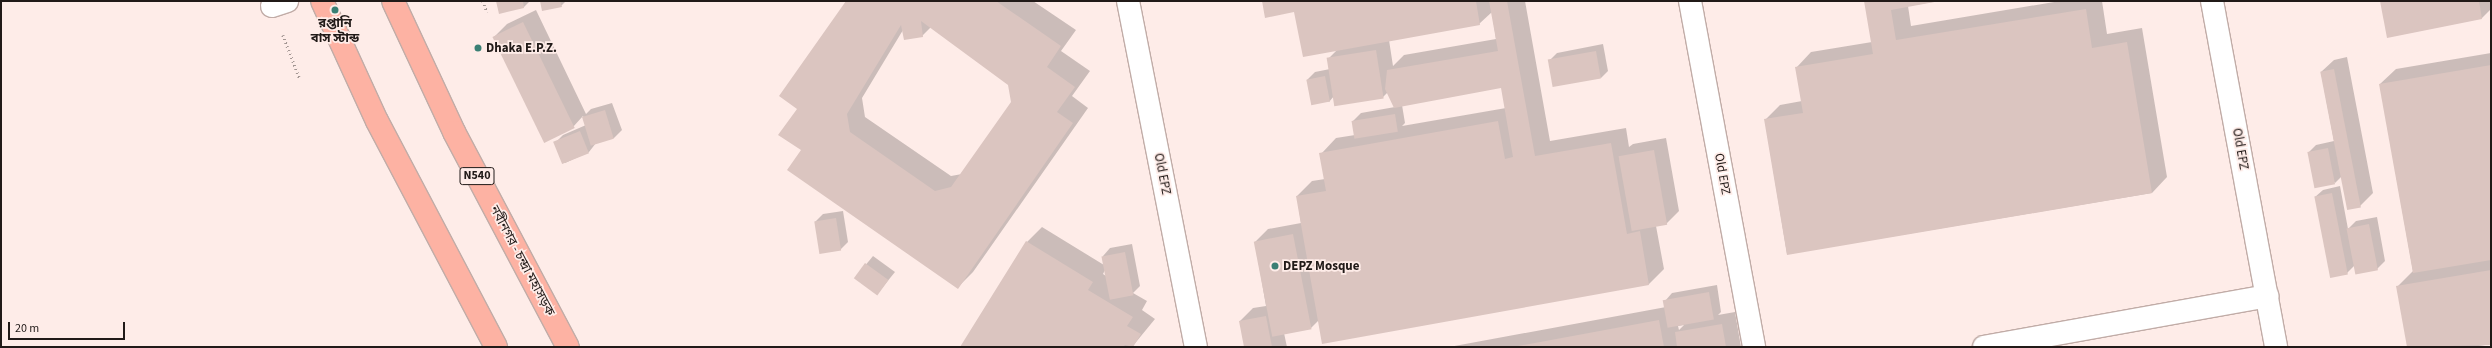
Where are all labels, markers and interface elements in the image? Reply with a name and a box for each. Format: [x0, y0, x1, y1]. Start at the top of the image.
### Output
marker: রপ্তানি বাস স্টান্ড [330, 5, 340, 15]
place label: রপ্তানি বাস স্টান্ড [311, 16, 359, 47]
place label: Dhaka E.P.Z. [486, 40, 557, 56]
marker: Dhaka E.P.Z. [473, 43, 483, 53]
street label: Old EPZ [2229, 127, 2251, 171]
street label: Old EPZ [1150, 152, 1174, 196]
street label: Old EPZ [1711, 152, 1733, 196]
road number: N540 [459, 166, 495, 186]
street label: নবীনগর - চন্দ্রা মহাসড়ক [486, 203, 558, 319]
place label: DEPZ Mosque [1283, 258, 1359, 274]
marker: DEPZ Mosque [1270, 261, 1280, 271]
scale bar [10, 314, 127, 340]
text: 20 m [15, 320, 39, 337]

